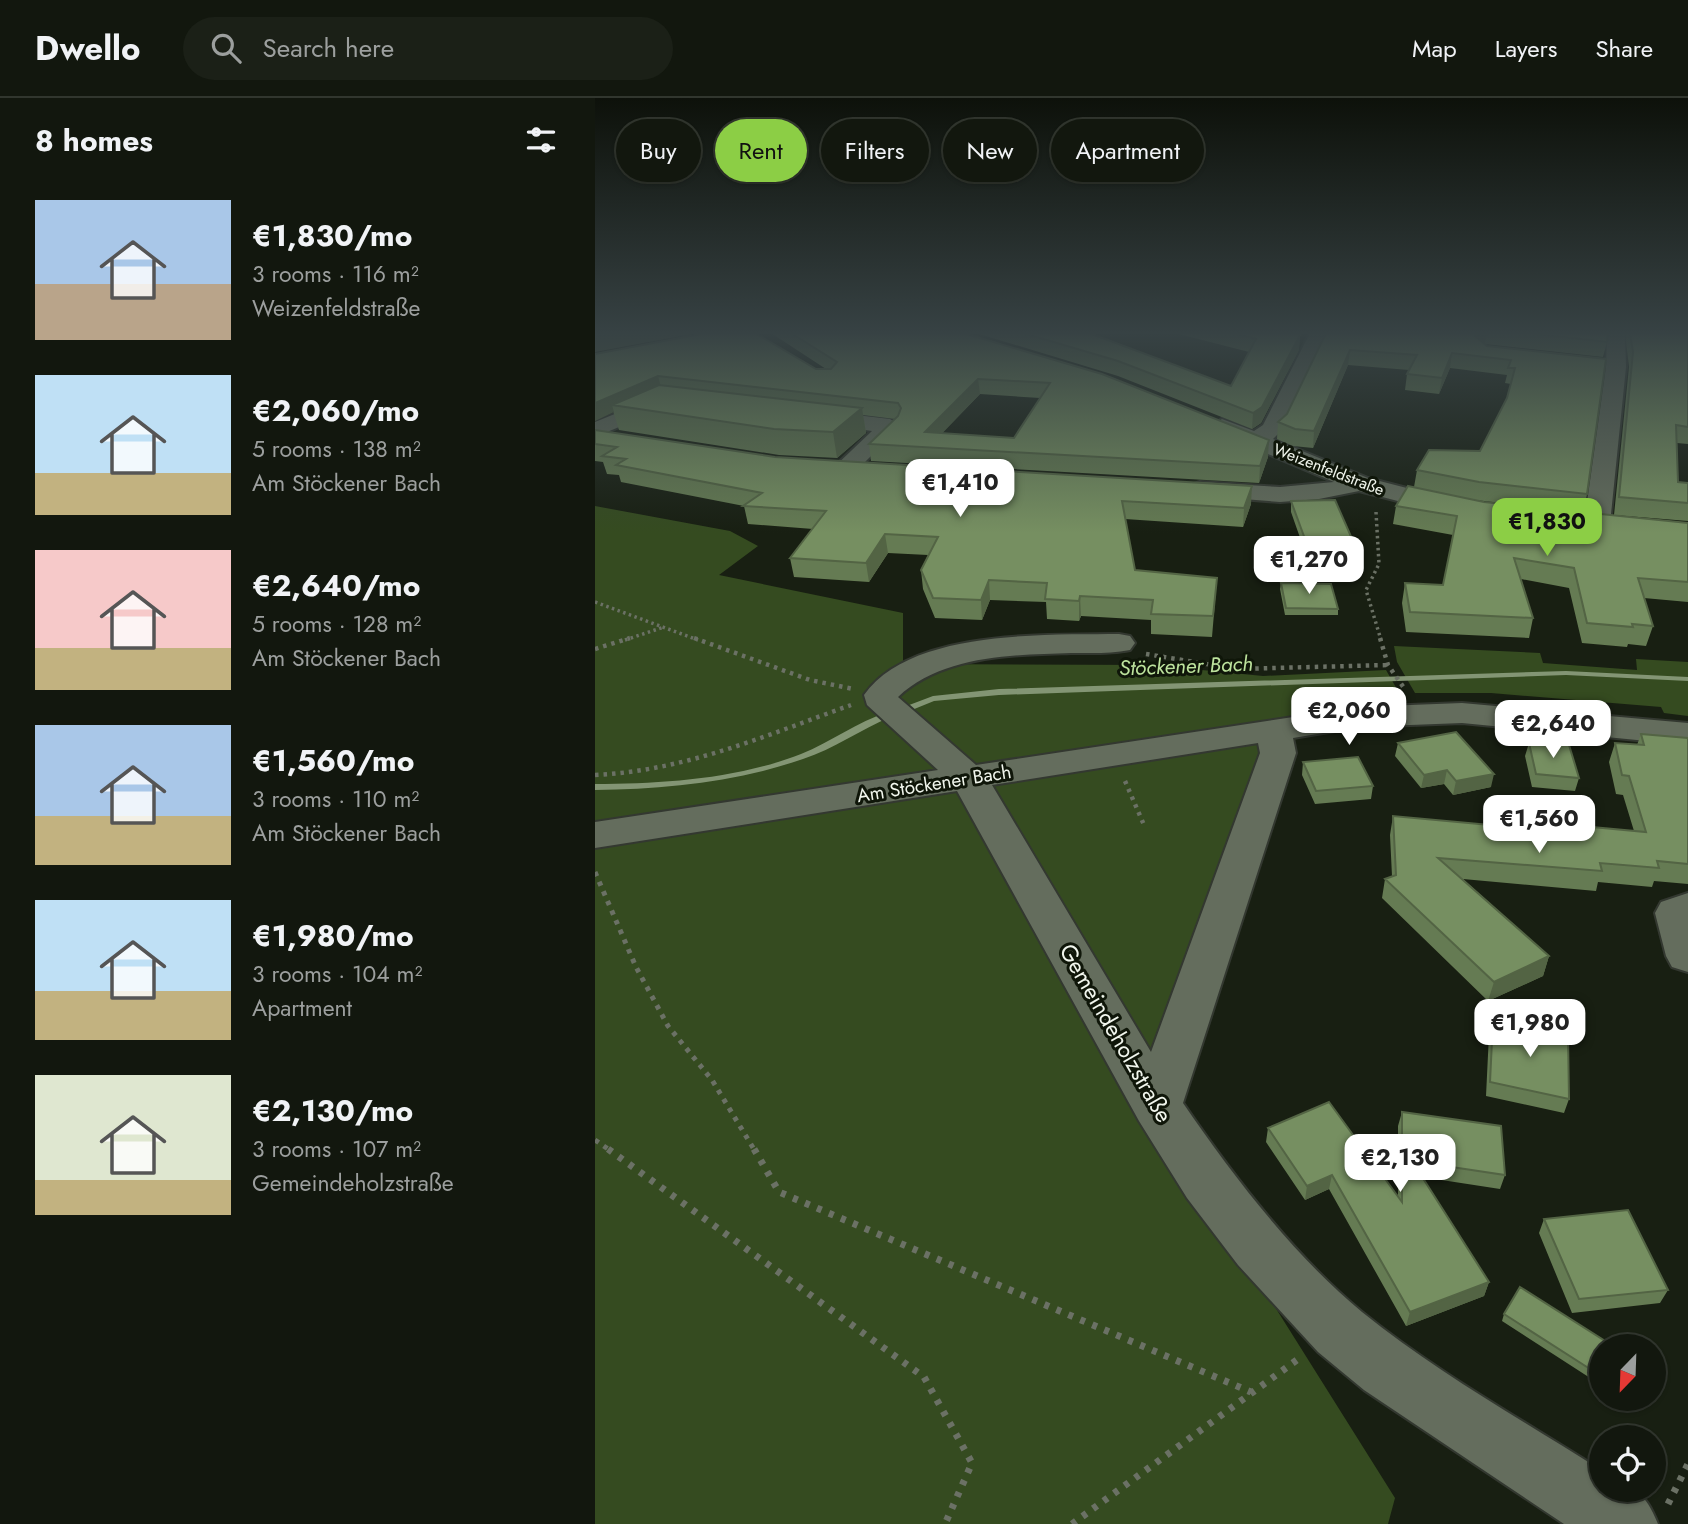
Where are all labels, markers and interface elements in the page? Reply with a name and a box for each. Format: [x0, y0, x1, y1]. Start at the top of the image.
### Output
search box [183, 17, 673, 80]
text: Dwello [35, 25, 141, 72]
icon: search [207, 29, 245, 67]
text: Search here [263, 29, 394, 67]
text: Map [1412, 31, 1457, 66]
text: Layers [1495, 31, 1557, 66]
text: Share [1595, 31, 1653, 66]
text: 8 homes [35, 119, 153, 162]
chip: Buy [616, 119, 701, 182]
chip: Rent [715, 119, 807, 182]
chip: Filters [821, 119, 929, 182]
chip: New [943, 119, 1037, 182]
chip: Apartment [1051, 119, 1204, 182]
icon: filters [522, 121, 560, 159]
text: €1,830/mo [252, 214, 412, 257]
icon: home [91, 228, 175, 312]
text: 3 rooms · 116 m² [252, 257, 419, 291]
text: Weizenfeldstraße [252, 291, 420, 325]
text: €2,060/mo [252, 389, 419, 432]
icon: home [91, 403, 175, 487]
text: 5 rooms · 138 m² [252, 432, 421, 466]
street label: Weizenfeldstraße [1270, 438, 1388, 501]
pin: €1,410 [903, 460, 1017, 519]
text: €1,410 [921, 465, 999, 499]
text: Am Stöckener Bach [252, 466, 441, 500]
pin: €1,830 [1490, 498, 1604, 558]
text: €1,830 [1508, 504, 1586, 538]
pin: €1,270 [1252, 536, 1366, 596]
text: €1,270 [1270, 542, 1348, 576]
text: €2,640/mo [252, 564, 420, 607]
icon: home [91, 578, 175, 662]
text: 5 rooms · 128 m² [252, 607, 421, 641]
text: Am Stöckener Bach [252, 641, 441, 675]
water label: Stöckener Bach [1119, 649, 1253, 683]
pin: €2,060 [1292, 688, 1406, 747]
text: €2,060 [1307, 693, 1391, 727]
pin: €2,640 [1496, 700, 1610, 760]
text: €2,640 [1511, 706, 1595, 740]
text: €1,560/mo [252, 739, 414, 782]
icon: home [91, 753, 175, 837]
street label: Am Stöckener Bach [855, 758, 1013, 809]
text: 3 rooms · 110 m² [252, 782, 419, 816]
pin: €1,560 [1482, 796, 1596, 855]
text: €1,560 [1499, 801, 1579, 835]
text: Am Stöckener Bach [252, 816, 441, 850]
text: €1,980/mo [252, 914, 414, 957]
icon: home [91, 928, 175, 1012]
street label: Gemeindeholzstraße [1051, 937, 1181, 1129]
text: 3 rooms · 104 m² [252, 957, 422, 991]
text: Apartment [252, 991, 352, 1025]
pin: €1,980 [1473, 1000, 1587, 1059]
text: €1,980 [1490, 1005, 1570, 1039]
text: €2,130/mo [252, 1089, 413, 1132]
icon: home [91, 1103, 175, 1187]
text: 3 rooms · 107 m² [252, 1132, 421, 1166]
pin: €2,130 [1343, 1134, 1457, 1194]
text: €2,130 [1361, 1140, 1439, 1174]
text: Gemeindeholzstraße [252, 1166, 454, 1200]
north arrow [1589, 1334, 1666, 1410]
map controls [1589, 1334, 1666, 1502]
button: locate [1589, 1425, 1666, 1502]

